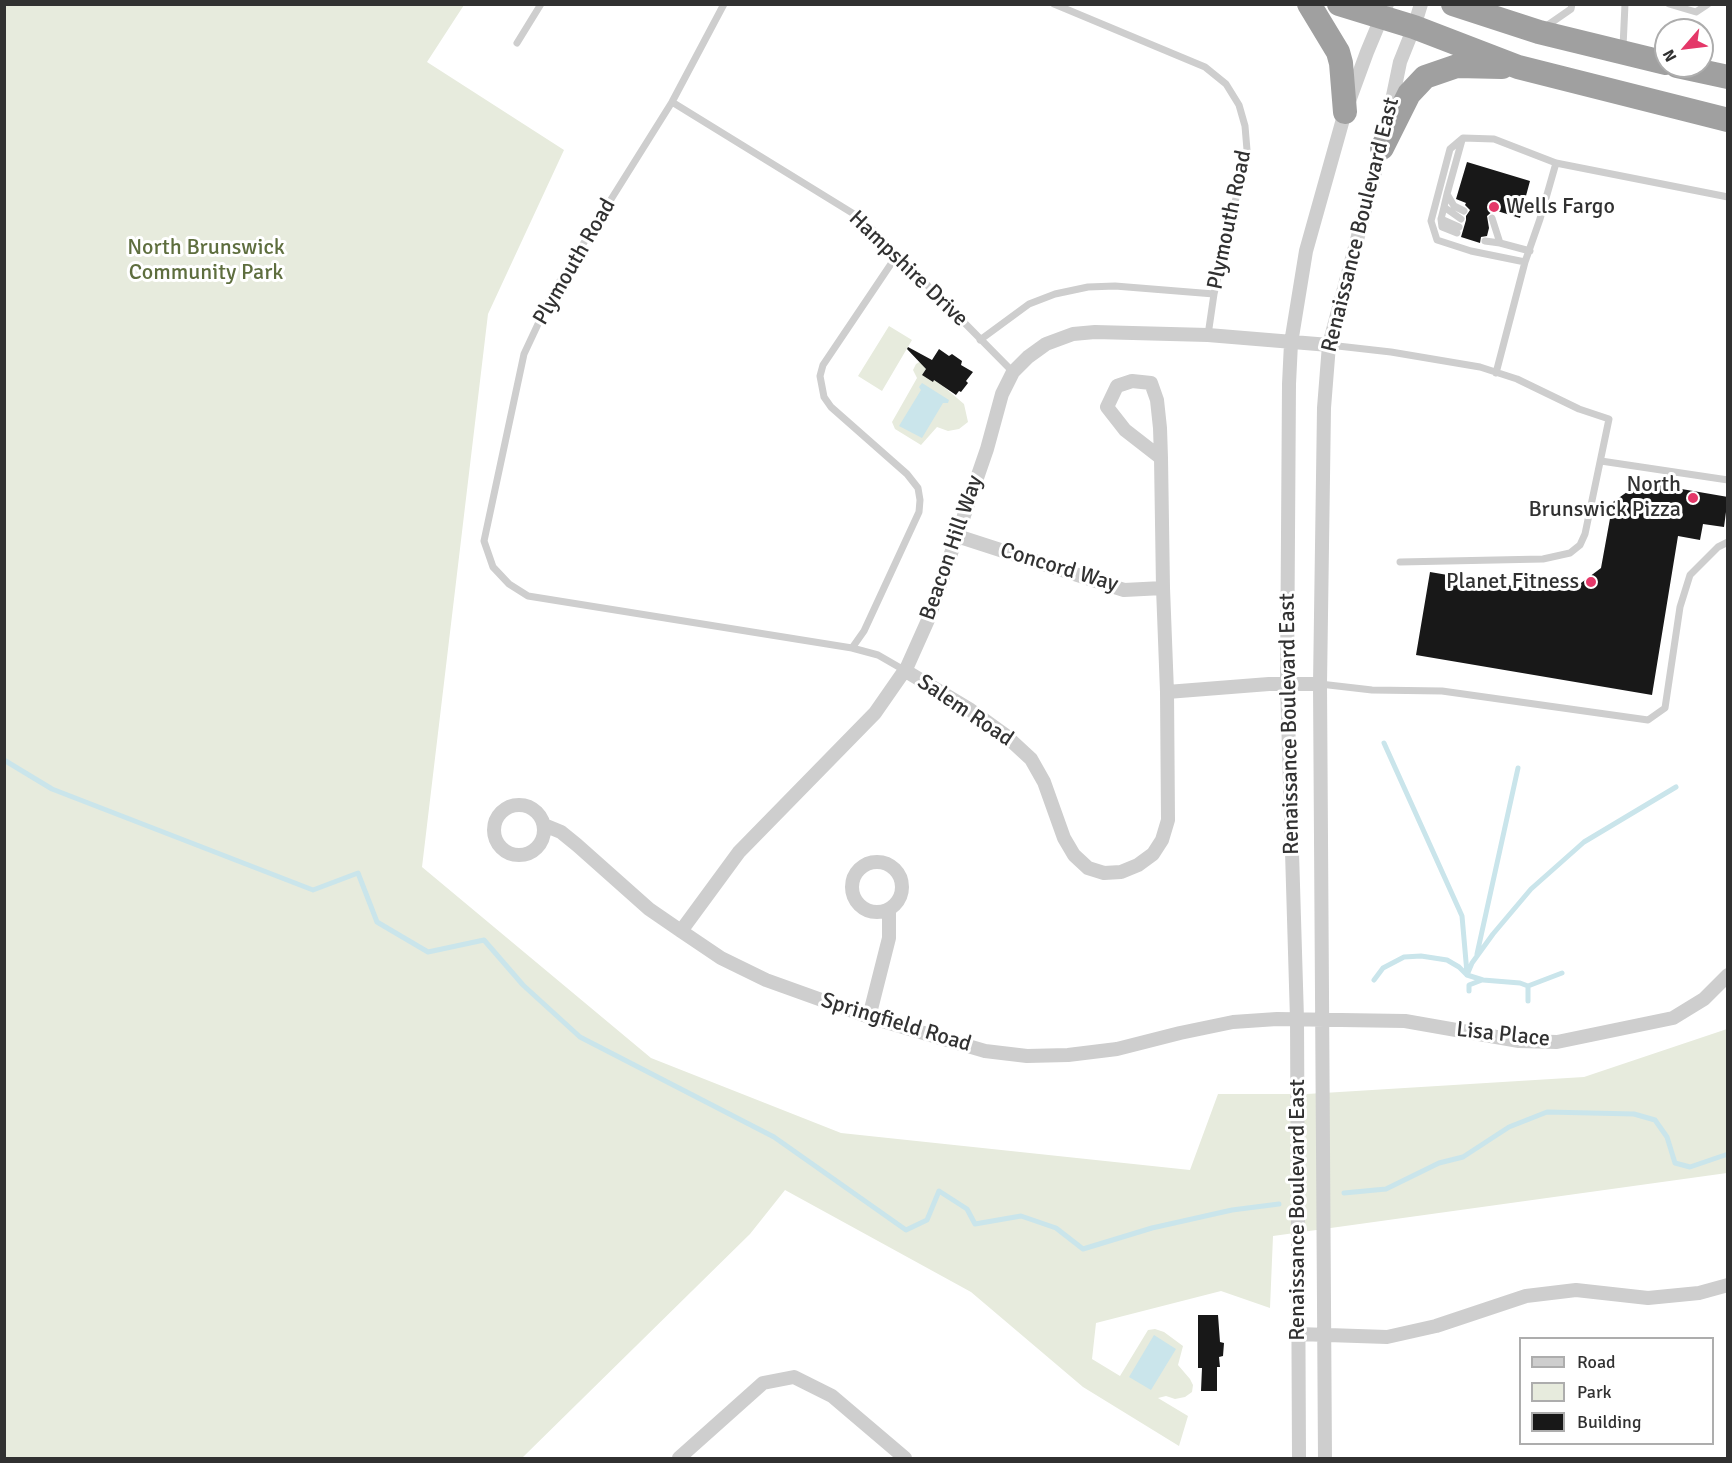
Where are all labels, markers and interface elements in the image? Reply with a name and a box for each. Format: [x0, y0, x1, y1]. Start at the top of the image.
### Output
north arrow [1654, 18, 1714, 78]
text: N [1658, 46, 1681, 65]
street label: Renaissance Boulevard East [1317, 95, 1405, 355]
street label: Plymouth Road [1202, 148, 1258, 292]
street label: Plymouth Road [528, 194, 622, 330]
place label: Wells Fargo [1506, 194, 1615, 220]
marker: Wells Fargo [1487, 200, 1501, 214]
street label: Hampshire Drive [843, 205, 973, 333]
park label: North Brunswick Community Park [127, 235, 285, 286]
street label: Beacon Hill Way [915, 472, 989, 624]
place label: North Brunswick Pizza [1529, 472, 1681, 524]
marker: North Brunswick Pizza [1686, 491, 1700, 505]
street label: Concord Way [997, 538, 1121, 598]
place label: Planet Fitness [1446, 569, 1579, 595]
marker: Planet Fitness [1584, 575, 1598, 589]
street label: Renaissance Boulevard East [1275, 593, 1305, 855]
street label: Salem Road [912, 669, 1018, 753]
street label: Springfield Road [818, 988, 974, 1058]
street label: Lisa Place [1455, 1017, 1551, 1053]
street label: Renaissance Boulevard East [1285, 1079, 1311, 1341]
legend [1519, 1337, 1714, 1445]
text: Road [1577, 1351, 1616, 1373]
text: Park [1577, 1381, 1612, 1403]
text: Building [1577, 1411, 1641, 1433]

